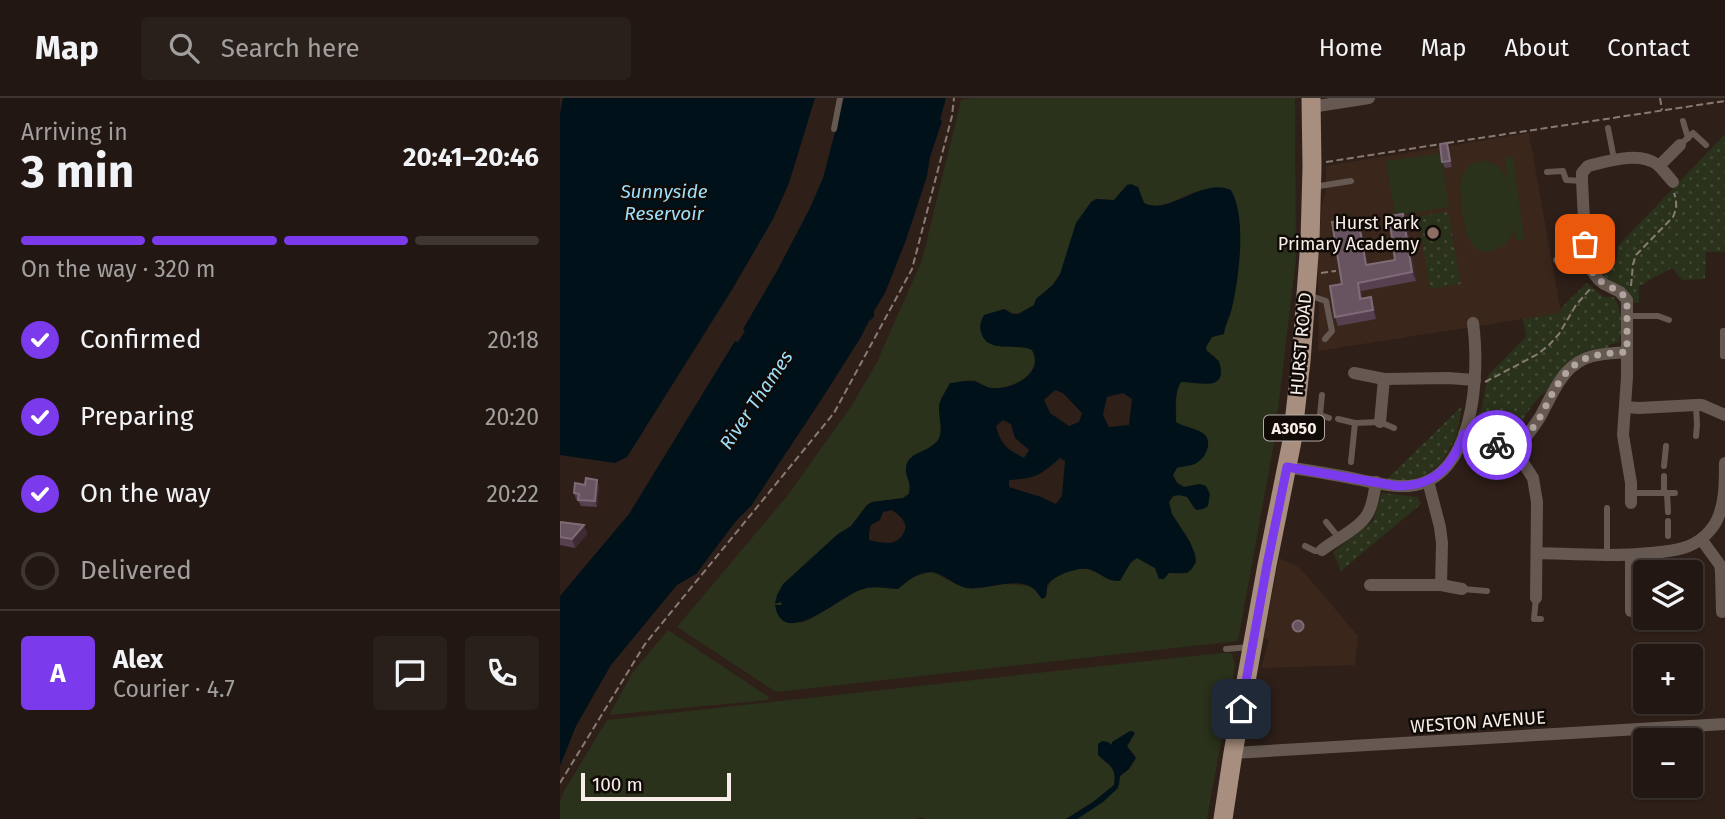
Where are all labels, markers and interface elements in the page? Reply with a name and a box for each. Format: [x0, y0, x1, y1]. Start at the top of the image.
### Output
search box [141, 17, 631, 80]
text: Map [35, 28, 99, 68]
icon: search [165, 29, 203, 67]
text: Search here [221, 33, 360, 64]
text: Home [1319, 34, 1383, 62]
text: Map [1421, 34, 1467, 62]
text: About [1505, 34, 1569, 62]
text: Contact [1607, 34, 1690, 62]
text: Arriving in [21, 118, 128, 146]
text: 20:41–20:46 [403, 142, 539, 173]
text: 3 min [21, 144, 134, 199]
water label: Sunnyside Reservoir [619, 180, 708, 225]
place label: Hurst Park Primary Academy [1278, 212, 1420, 255]
pin [1555, 214, 1615, 274]
marker: Hurst Park Primary Academy [1425, 225, 1441, 241]
icon: bag [1566, 225, 1604, 263]
text: On the way · 320 m [21, 255, 216, 283]
street label: HURST ROAD [1286, 292, 1316, 396]
icon: check [21, 321, 59, 359]
text: Confirmed [80, 324, 201, 355]
text: 20:18 [488, 326, 539, 354]
water label: River Thames [715, 346, 798, 454]
icon: check [21, 398, 59, 436]
text: Preparing [80, 401, 193, 432]
text: 20:20 [485, 403, 539, 431]
courier [1462, 410, 1532, 480]
road number: A3050 [1264, 416, 1324, 440]
icon: bike [1478, 426, 1516, 464]
icon: check [21, 475, 59, 513]
text: On the way [80, 478, 211, 509]
text: 20:22 [486, 480, 539, 508]
text: Delivered [80, 555, 192, 586]
map controls [1633, 560, 1703, 798]
button: layers [1633, 560, 1703, 630]
button: chat [373, 636, 447, 710]
button: phone [465, 636, 539, 710]
text: Alex [113, 644, 163, 675]
button: + [1633, 644, 1703, 714]
text: A [50, 658, 66, 689]
text: Courier · 4.7 [113, 675, 235, 703]
pin [1211, 679, 1271, 739]
icon: home [1222, 690, 1260, 728]
street label: WESTON AVENUE [1410, 706, 1546, 738]
button: − [1633, 728, 1703, 798]
scale bar [581, 770, 732, 802]
text: 100 m [592, 773, 643, 796]

